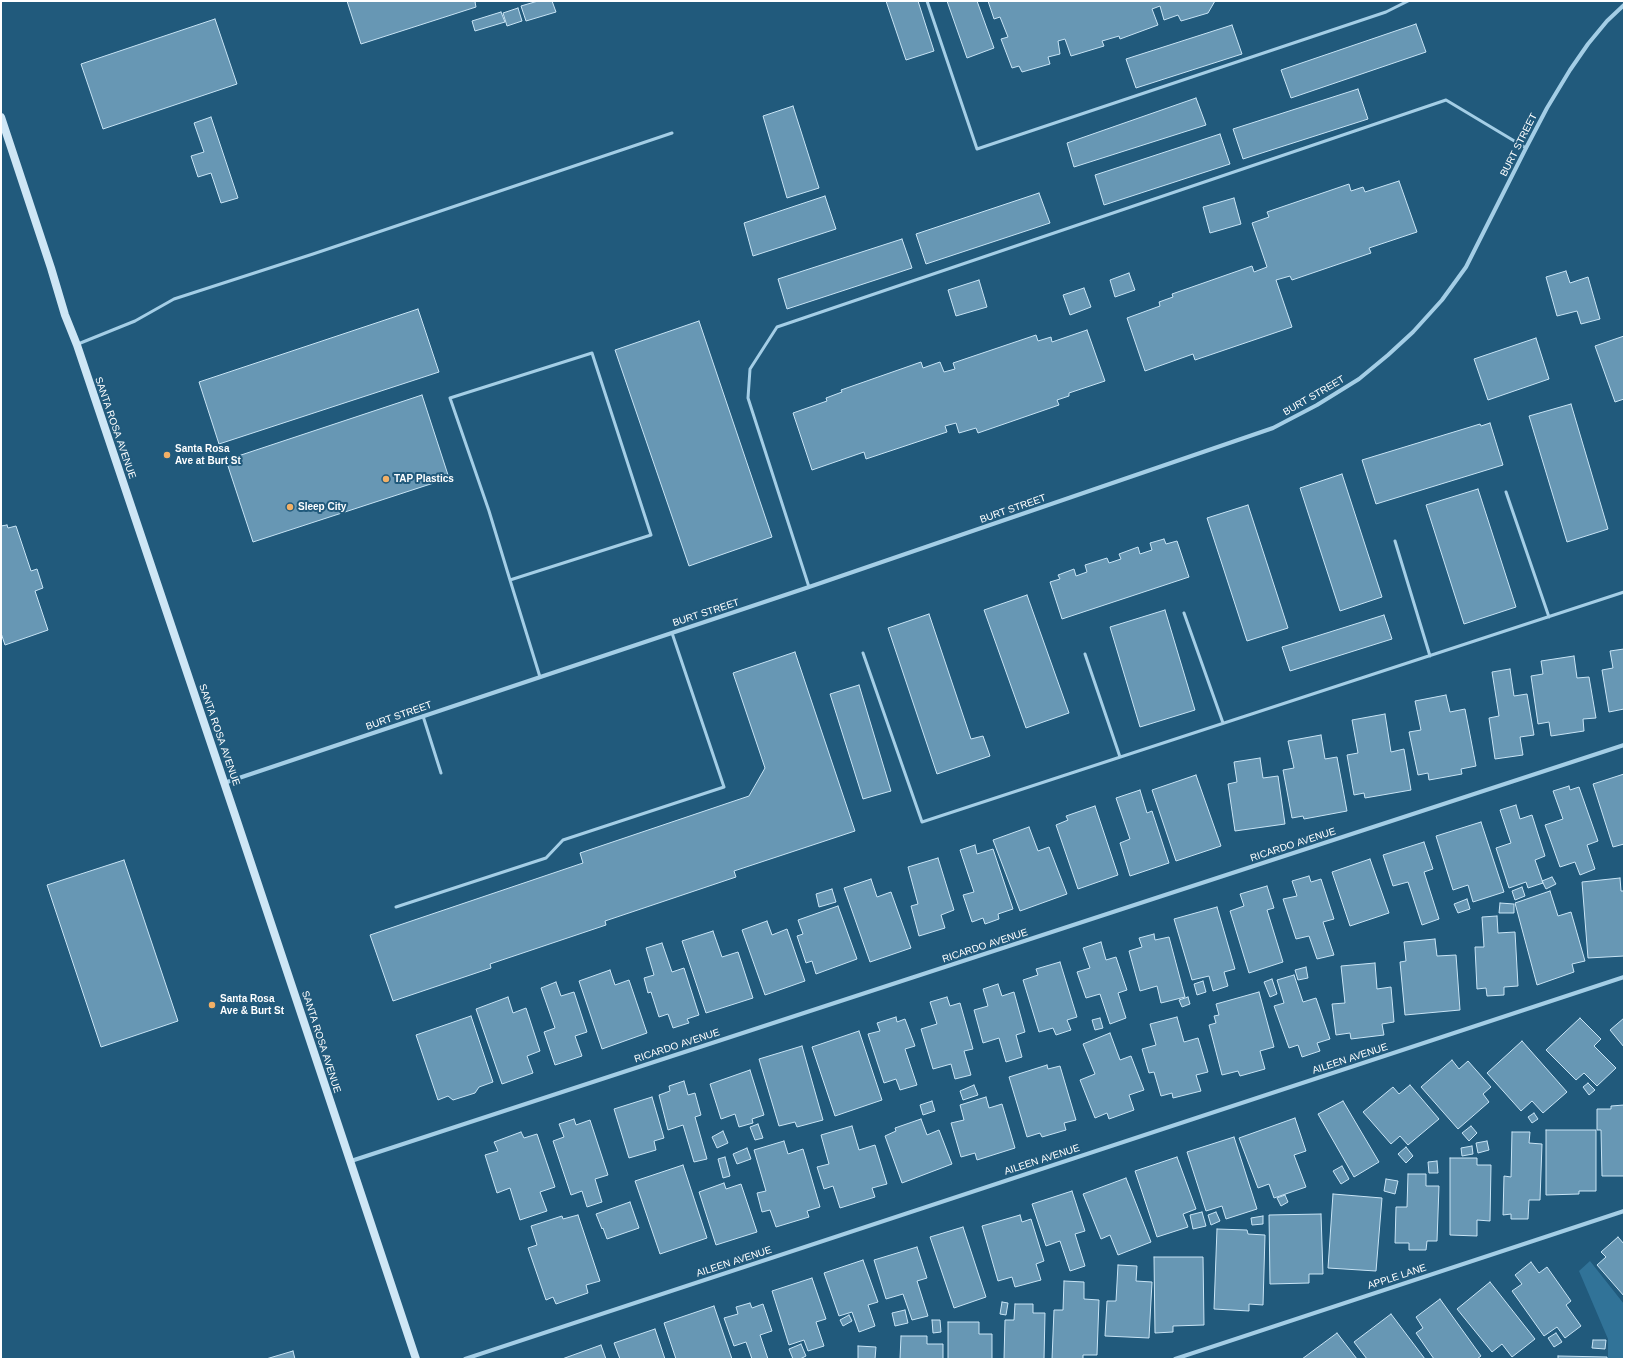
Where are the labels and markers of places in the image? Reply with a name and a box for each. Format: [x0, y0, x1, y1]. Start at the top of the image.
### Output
place label: Santa Rosa Ave at Burt St [175, 443, 241, 466]
marker: Santa Rosa Ave at Burt St [162, 450, 172, 460]
place label: TAP Plastics [394, 473, 454, 485]
marker: TAP Plastics [381, 474, 391, 484]
place label: Sleep City [298, 501, 346, 513]
marker: Sleep City [285, 502, 295, 512]
place label: Santa Rosa Ave & Burt St [220, 993, 284, 1016]
marker: Santa Rosa Ave & Burt St [207, 1000, 217, 1010]

